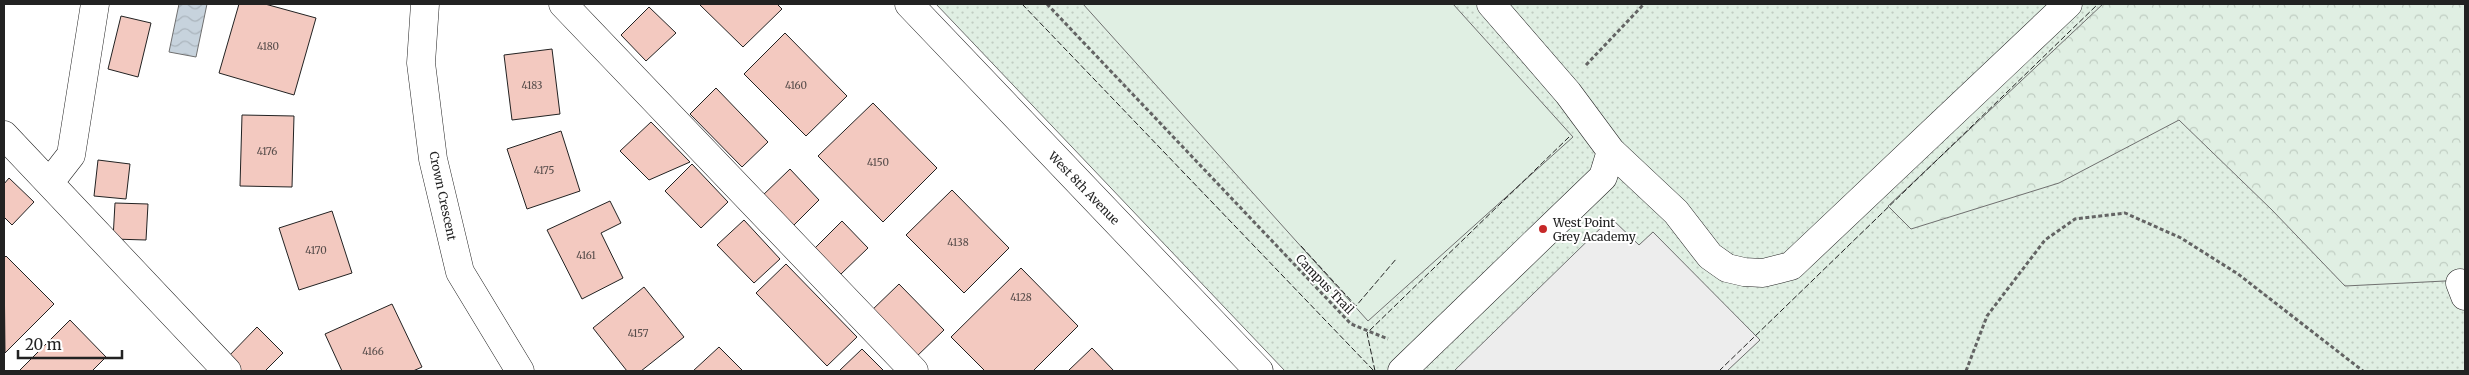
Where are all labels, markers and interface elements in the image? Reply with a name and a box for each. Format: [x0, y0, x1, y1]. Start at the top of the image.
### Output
house number: 4180 [257, 40, 279, 53]
house number: 4183 [522, 79, 543, 92]
house number: 4160 [785, 79, 807, 92]
house number: 4176 [257, 145, 277, 158]
street label: West 8th Avenue [1045, 148, 1123, 228]
street label: Crown Crescent [426, 150, 460, 242]
house number: 4150 [867, 156, 889, 169]
house number: 4175 [534, 164, 554, 177]
place label: West Point Grey Academy [1552, 215, 1636, 244]
marker: West Point Grey Academy [1537, 223, 1549, 235]
house number: 4138 [947, 236, 969, 249]
house number: 4170 [305, 244, 327, 257]
house number: 4161 [576, 249, 596, 262]
street label: Campus Trail [1293, 251, 1357, 317]
house number: 4128 [1010, 291, 1032, 304]
house number: 4157 [628, 327, 649, 340]
scale bar [18, 328, 121, 360]
text: 20 m [25, 335, 62, 354]
house number: 4166 [362, 345, 384, 358]

